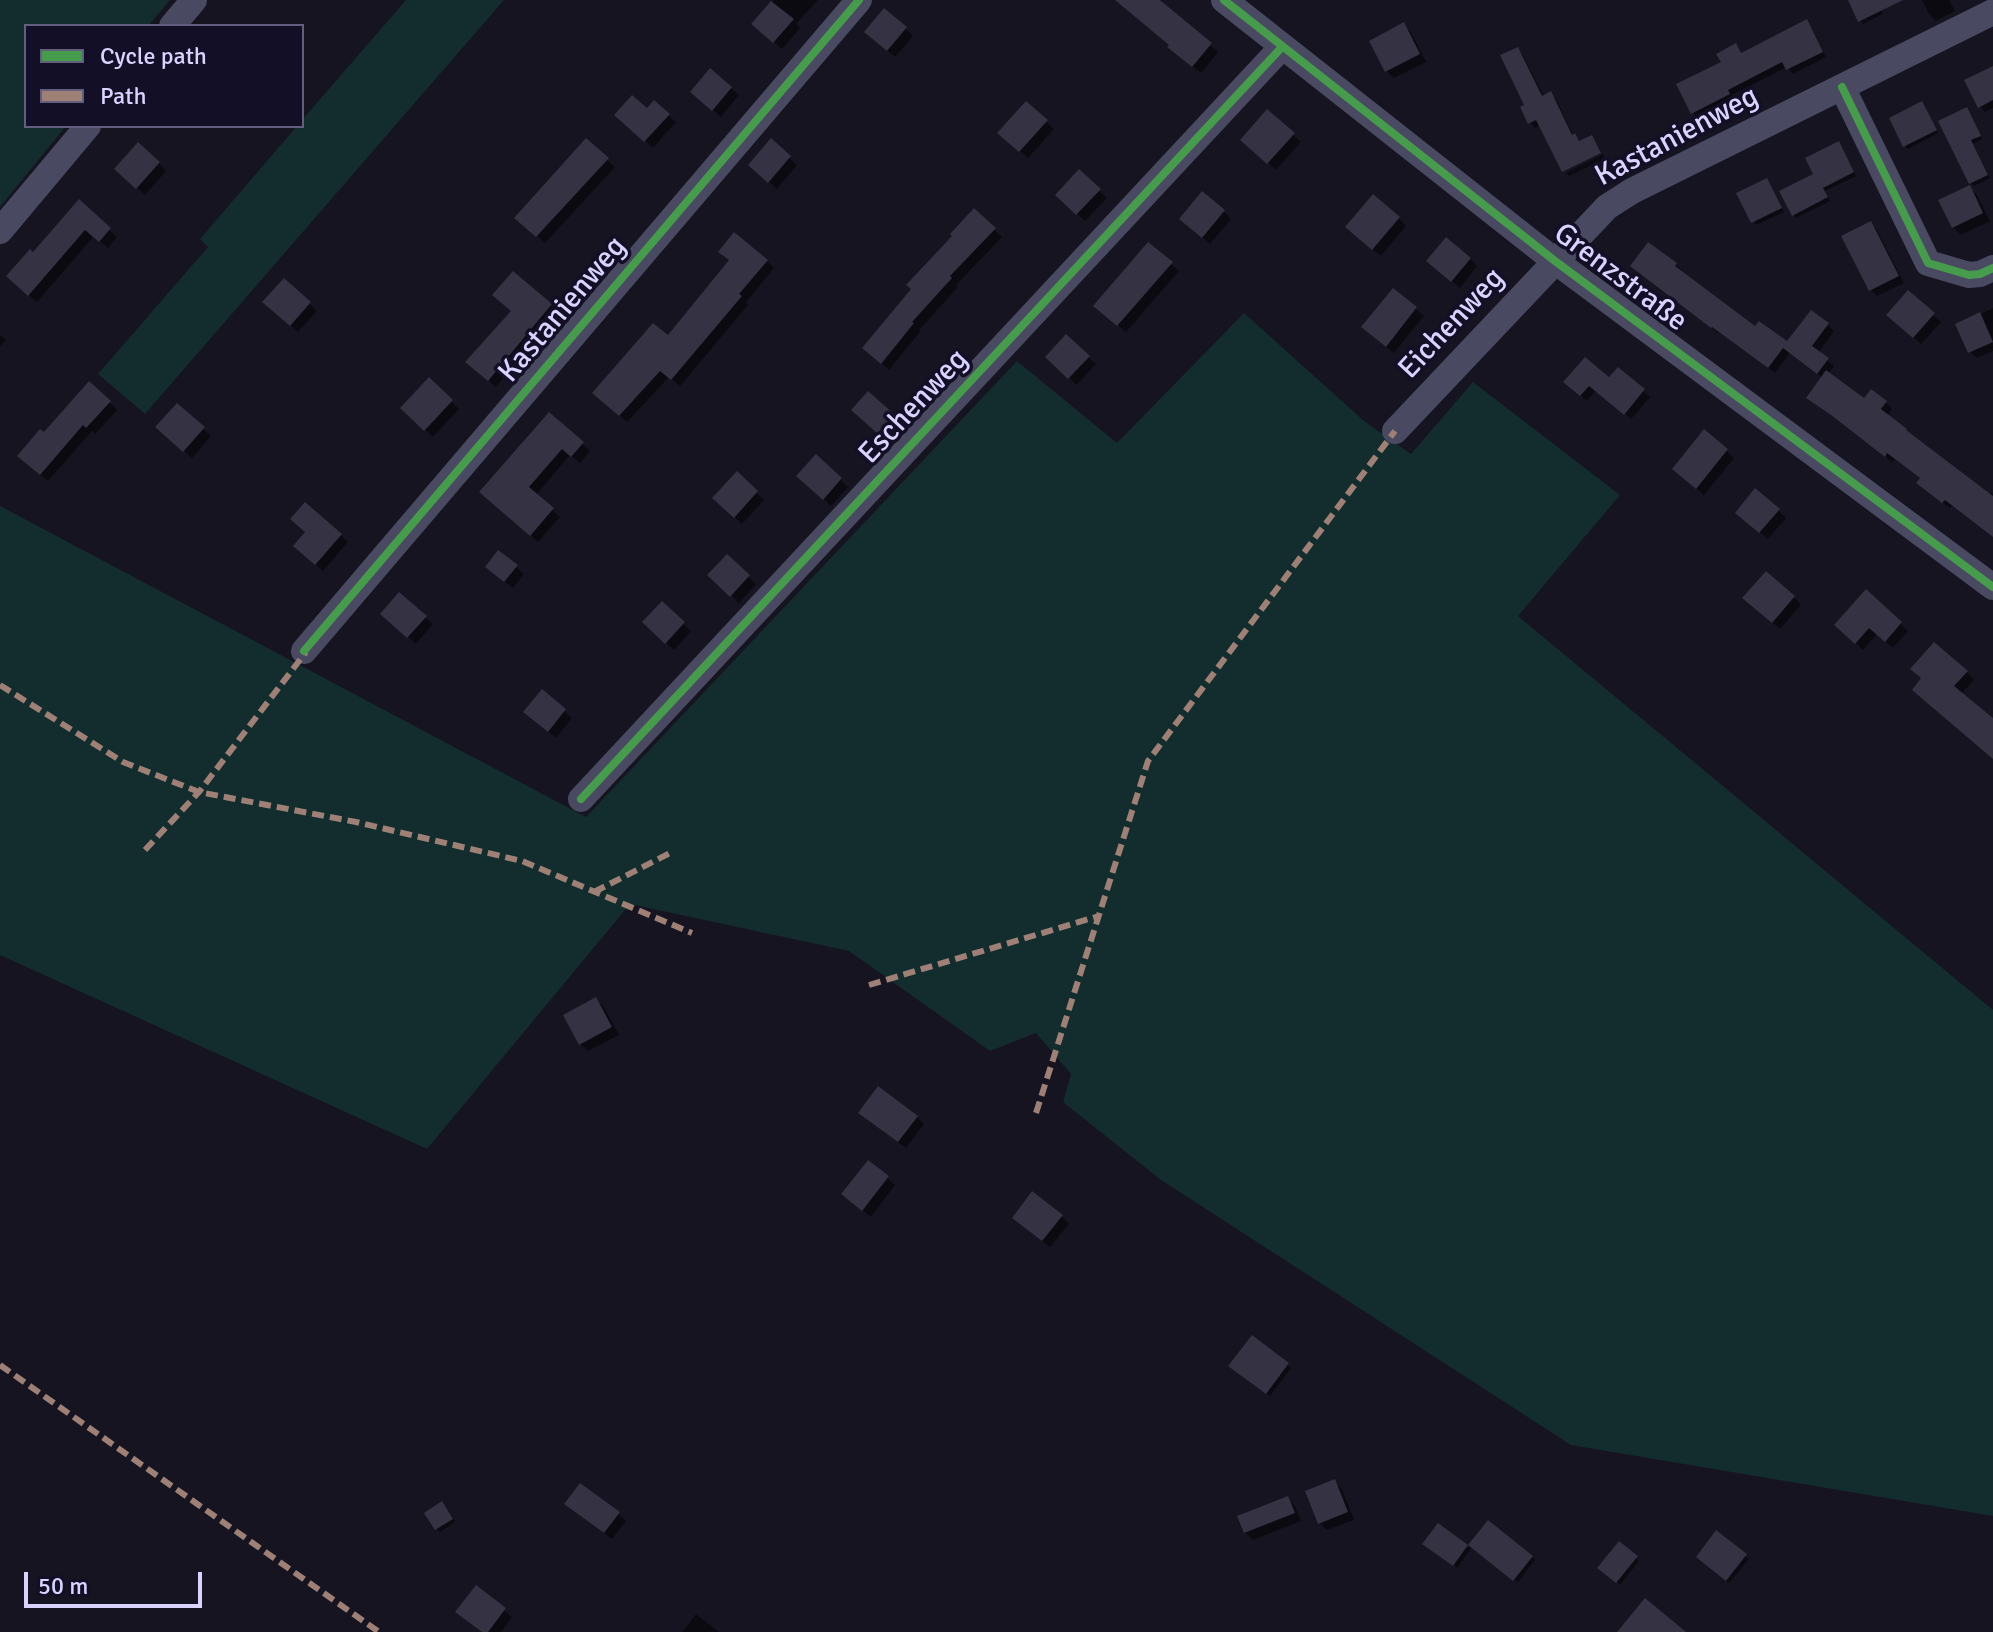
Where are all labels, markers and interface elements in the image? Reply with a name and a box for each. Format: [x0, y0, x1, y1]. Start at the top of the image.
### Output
legend [24, 24, 304, 128]
text: Cycle path [100, 41, 207, 71]
street label: Kastanienweg [1589, 79, 1765, 195]
text: Path [100, 81, 146, 111]
street label: Grenzstraße [1546, 216, 1694, 340]
street label: Kastanienweg [492, 230, 634, 390]
street label: Eichenweg [1392, 261, 1512, 387]
street label: Eschenweg [852, 342, 976, 472]
scale bar [28, 1556, 206, 1606]
text: 50 m [38, 1571, 88, 1601]

